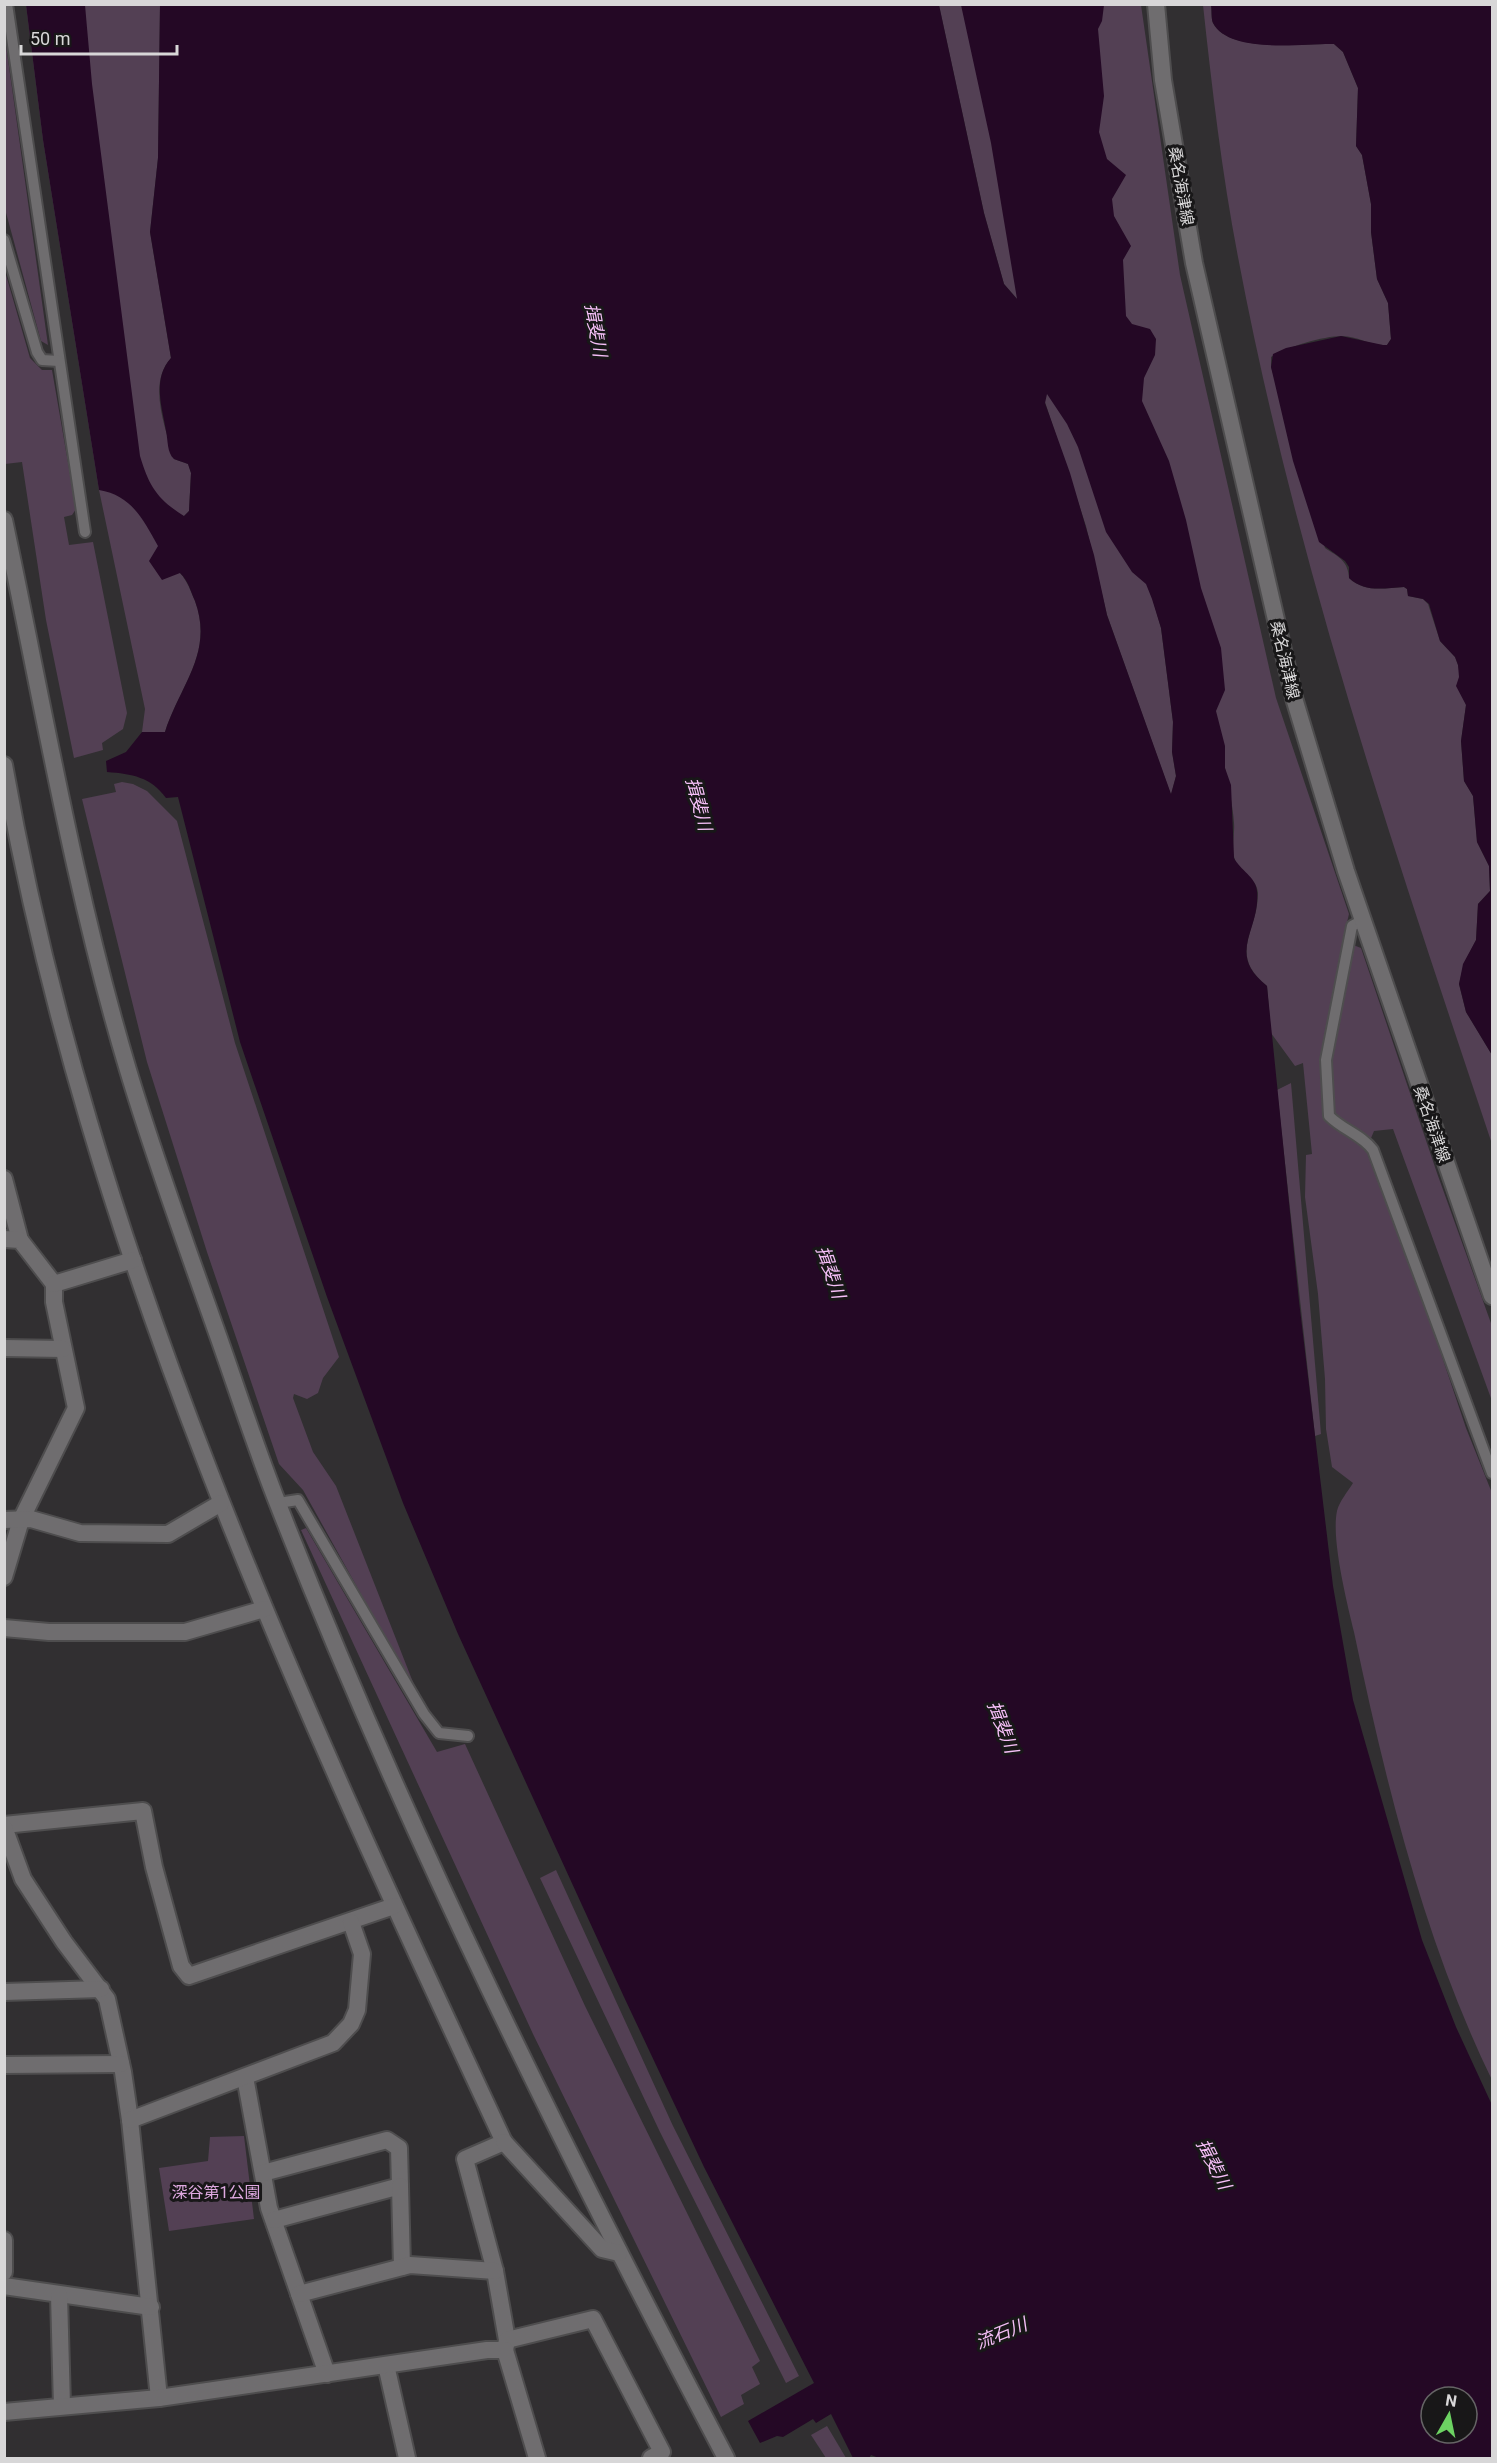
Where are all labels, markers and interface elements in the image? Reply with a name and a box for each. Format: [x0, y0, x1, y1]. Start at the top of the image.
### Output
scale bar [21, 18, 177, 56]
text: 50 m [30, 28, 70, 49]
street label: 桑名海津線 [1165, 145, 1197, 227]
water label: 揖斐川 [581, 302, 611, 360]
street label: 桑名海津線 [1267, 619, 1303, 701]
water label: 揖斐川 [682, 775, 717, 835]
street label: 桑名海津線 [1410, 1083, 1454, 1165]
water label: 揖斐川 [812, 1243, 850, 1303]
water label: 揖斐川 [984, 1698, 1023, 1758]
water label: 揖斐川 [1192, 2135, 1237, 2195]
park label: 深谷第1公園 [172, 2183, 261, 2202]
water label: 流石川 [972, 2312, 1032, 2353]
north arrow [1419, 2385, 1479, 2445]
text: N [1444, 2390, 1458, 2411]

